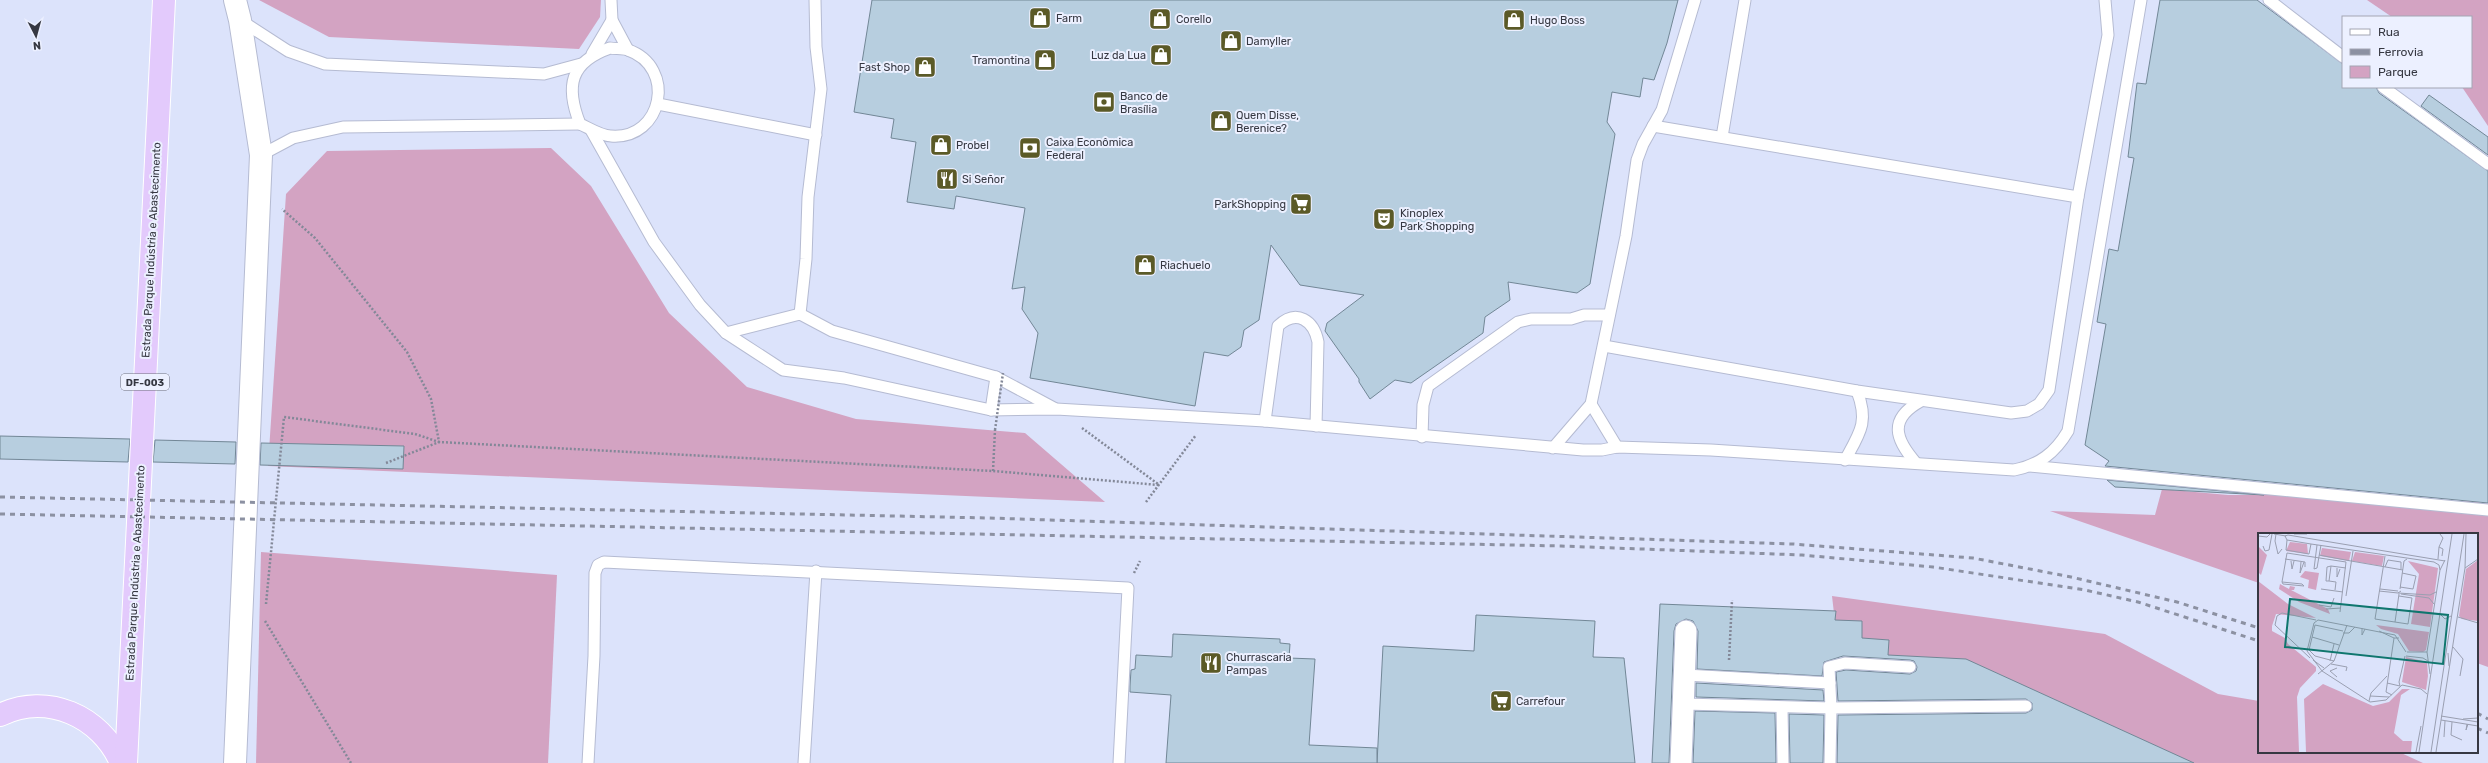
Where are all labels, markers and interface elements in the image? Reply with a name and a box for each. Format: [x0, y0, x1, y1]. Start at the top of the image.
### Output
shop icon: Farm [1027, 5, 1053, 31]
shop icon: Corello [1147, 6, 1173, 32]
shop icon: Hugo Boss [1501, 7, 1527, 33]
place label: Farm [1056, 12, 1082, 25]
place label: Corello [1176, 13, 1212, 26]
place label: Hugo Boss [1530, 14, 1585, 27]
north arrow [16, 16, 56, 56]
legend [2342, 16, 2472, 88]
text: Rua [2378, 25, 2400, 39]
shop icon: Damyller [1218, 28, 1244, 54]
place label: Damyller [1246, 35, 1292, 48]
text: N [32, 39, 42, 52]
shop icon: Luz da Lua [1148, 42, 1174, 68]
text: Ferrovia [2378, 45, 2423, 59]
shop icon: Tramontina [1032, 47, 1058, 73]
place label: Luz da Lua [1091, 49, 1146, 62]
shop icon: Fast Shop [912, 54, 938, 80]
place label: Tramontina [972, 54, 1030, 67]
place label: Fast Shop [859, 61, 910, 74]
text: Parque [2378, 65, 2418, 79]
bank icon: Banco de Brasília [1091, 89, 1117, 115]
place label: Banco de Brasília [1120, 90, 1168, 116]
shop icon: Quem Disse, Berenice? [1208, 108, 1234, 134]
place label: Quem Disse, Berenice? [1236, 109, 1299, 135]
shop icon: Probel [928, 132, 954, 158]
bank icon: Caixa Econômica Federal [1017, 135, 1043, 161]
place label: Caixa Econômica Federal [1046, 136, 1133, 162]
place label: Probel [956, 139, 989, 152]
street label: Estrada Parque Indústria e Abastecimento [139, 142, 164, 358]
restaurant icon: Si Señor [934, 166, 960, 192]
place label: Si Señor [962, 173, 1005, 186]
supermarket icon: ParkShopping [1288, 191, 1314, 217]
place label: ParkShopping [1214, 198, 1286, 211]
theatre icon: Kinoplex Park Shopping [1371, 206, 1397, 232]
place label: Kinoplex Park Shopping [1400, 207, 1474, 233]
shop icon: Riachuelo [1132, 252, 1158, 278]
place label: Riachuelo [1160, 259, 1210, 272]
road number: DF-003 [121, 374, 169, 390]
street label: Estrada Parque Indústria e Abastecimento [123, 465, 148, 681]
inset map [2258, 533, 2478, 753]
restaurant icon: Churrascaria Pampas [1198, 650, 1224, 676]
place label: Churrascaria Pampas [1226, 651, 1292, 677]
supermarket icon: Carrefour [1488, 688, 1514, 714]
place label: Carrefour [1516, 695, 1566, 708]

